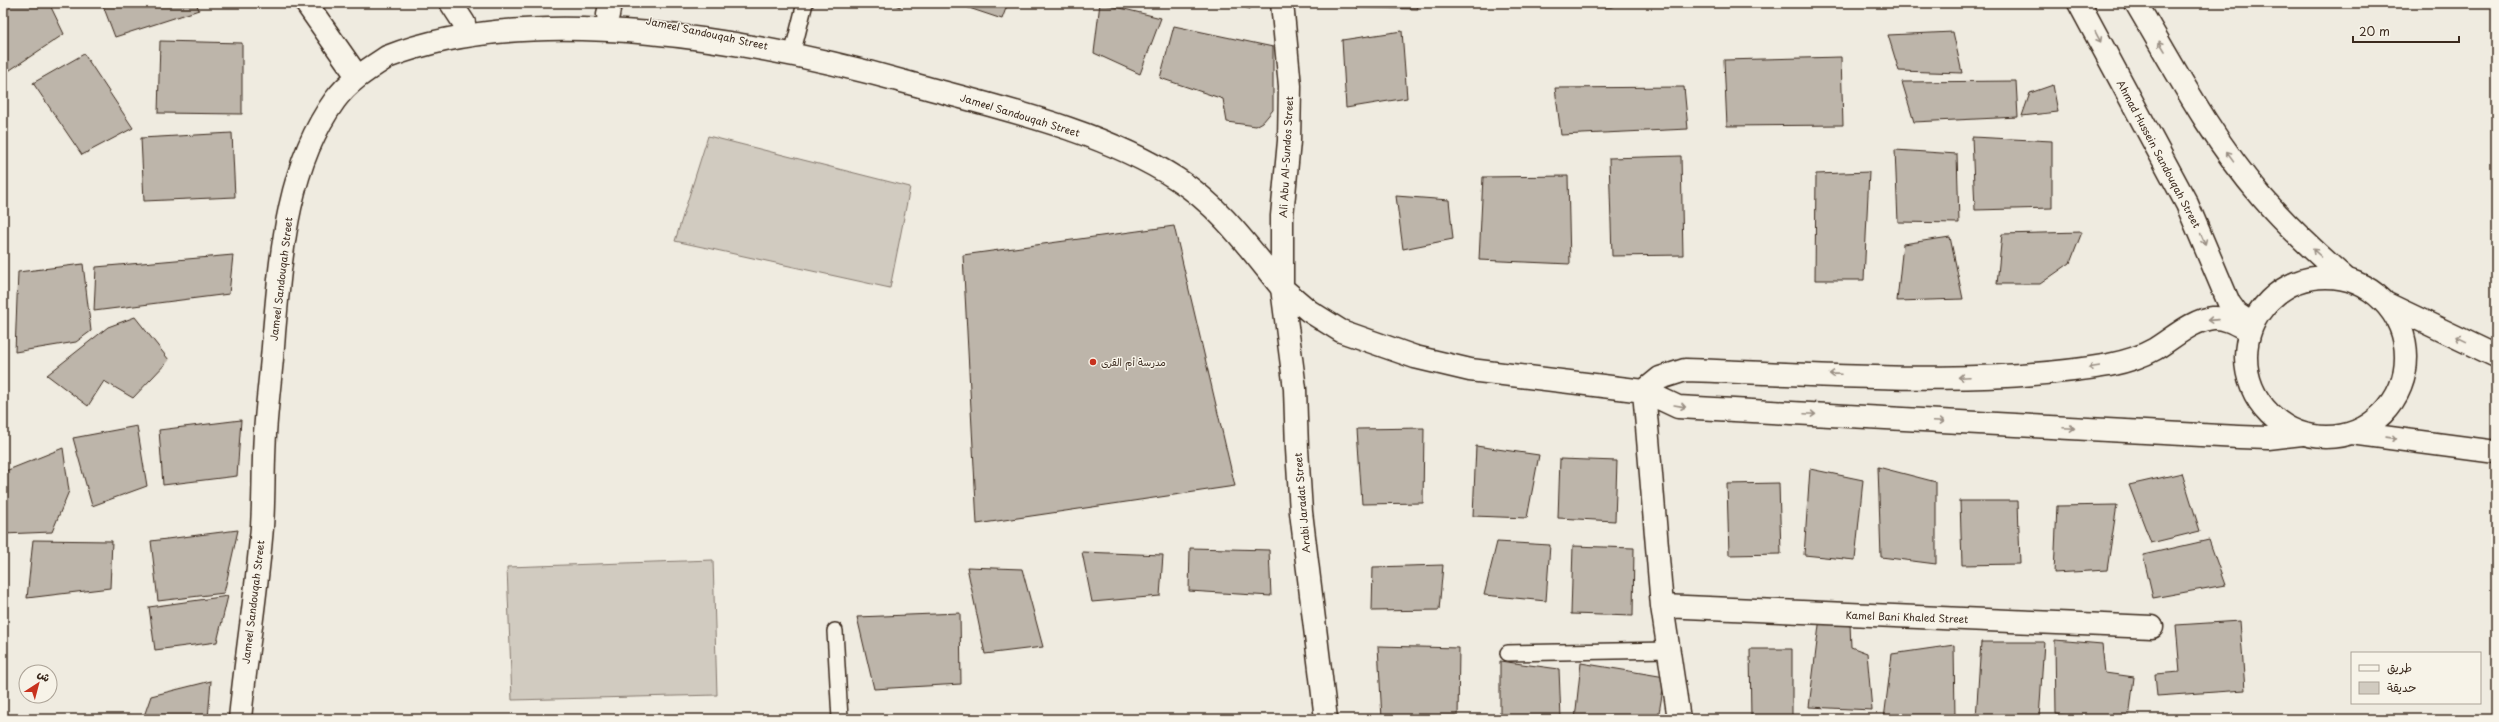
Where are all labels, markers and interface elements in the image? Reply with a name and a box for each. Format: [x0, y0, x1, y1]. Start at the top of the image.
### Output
street label: Jameel Sandouqah Street [645, 12, 769, 54]
scale bar [2353, 18, 2459, 44]
text: 20 m [2359, 22, 2390, 40]
one-way arrow [2094, 31, 2102, 43]
one-way arrow [2157, 40, 2165, 52]
street label: Ahmad Hussein Sandouqah Street [2114, 77, 2205, 230]
street label: Jameel Sandouqah Street [958, 89, 1082, 141]
street label: Ali Abu Al-Sundos Street [1275, 96, 1296, 218]
one-way arrow [2226, 151, 2234, 162]
street label: Jameel Sandouqah Street [265, 216, 297, 342]
one-way arrow [2200, 233, 2207, 245]
one-way arrow [2312, 248, 2322, 258]
one-way arrow [2207, 316, 2220, 323]
one-way arrow [2455, 335, 2467, 342]
place label: مدرسة أم القرى [1101, 354, 1166, 370]
marker: مدرسة أم القرى [1088, 357, 1098, 367]
one-way arrow [2088, 363, 2101, 371]
one-way arrow [1829, 370, 1842, 378]
one-way arrow [1958, 373, 1971, 381]
one-way arrow [1673, 403, 1686, 411]
one-way arrow [1803, 410, 1816, 418]
one-way arrow [1932, 417, 1945, 425]
one-way arrow [2062, 424, 2075, 432]
one-way arrow [2384, 434, 2397, 442]
street label: Arabi Jaradat Street [1290, 452, 1313, 554]
street label: Jameel Sandouqah Street [237, 539, 269, 665]
street label: Kamel Bani Khaled Street [1845, 607, 1969, 626]
legend [2351, 652, 2481, 704]
text: طريق [2387, 658, 2412, 676]
north arrow [18, 664, 58, 704]
text: ش [34, 665, 54, 686]
text: حديقة [2387, 678, 2416, 696]

